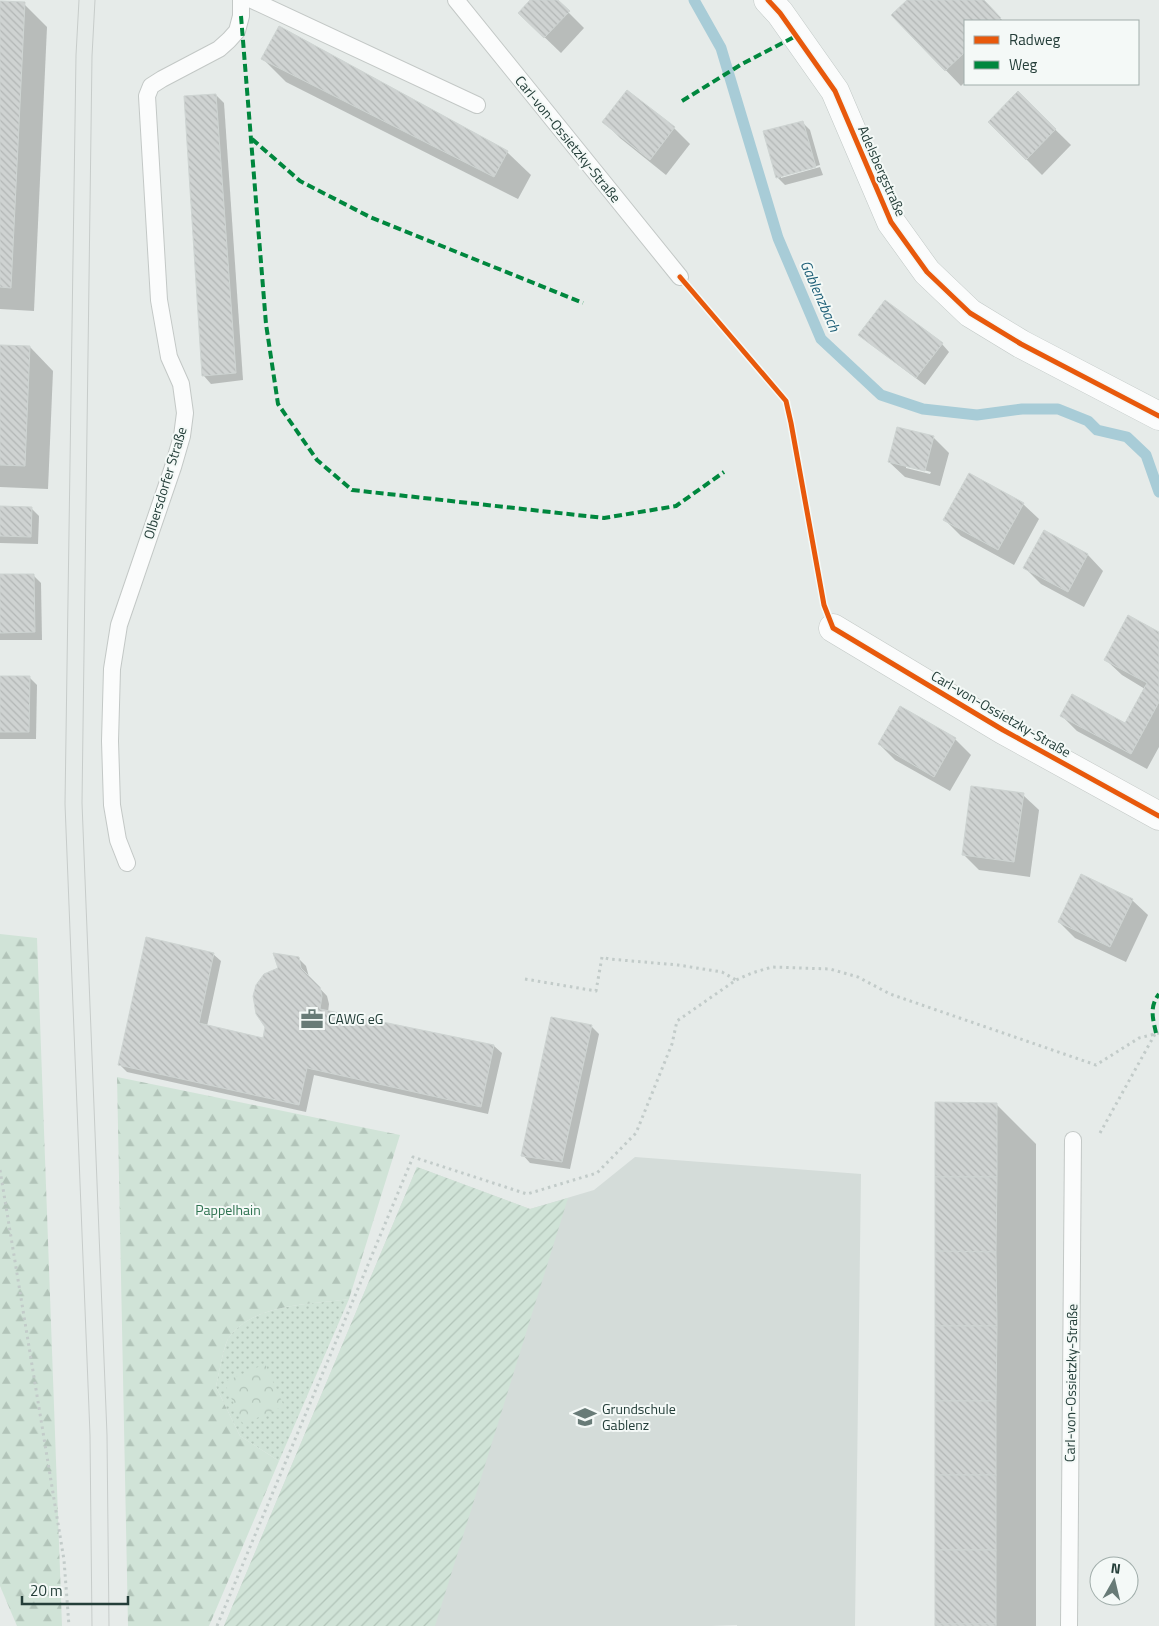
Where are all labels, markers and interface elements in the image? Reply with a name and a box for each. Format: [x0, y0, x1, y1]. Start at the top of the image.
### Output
legend [964, 20, 1139, 85]
text: Radweg [1009, 28, 1061, 51]
text: Weg [1009, 53, 1038, 76]
street label: Carl-von-Ossietzky-Straße [510, 71, 626, 207]
street label: Adelsbergstraße [853, 122, 912, 219]
water label: Gablenzbach [794, 256, 847, 336]
street label: Olbersdorfer Straße [137, 424, 192, 542]
street label: Carl-von-Ossietzky-Straße [927, 665, 1075, 762]
office icon: CAWG eG [299, 1006, 325, 1032]
place label: CAWG eG [328, 1008, 383, 1029]
park label: Pappelhain [195, 1199, 261, 1220]
street label: Carl-von-Ossietzky-Straße [1059, 1304, 1082, 1462]
place label: Grundschule Gablenz [602, 1398, 676, 1435]
school or university icon: Grundschule Gablenz [572, 1404, 598, 1430]
north arrow [1089, 1556, 1139, 1606]
text: N [1110, 1557, 1122, 1579]
scale bar [22, 1574, 129, 1606]
text: 20 m [30, 1579, 63, 1602]

